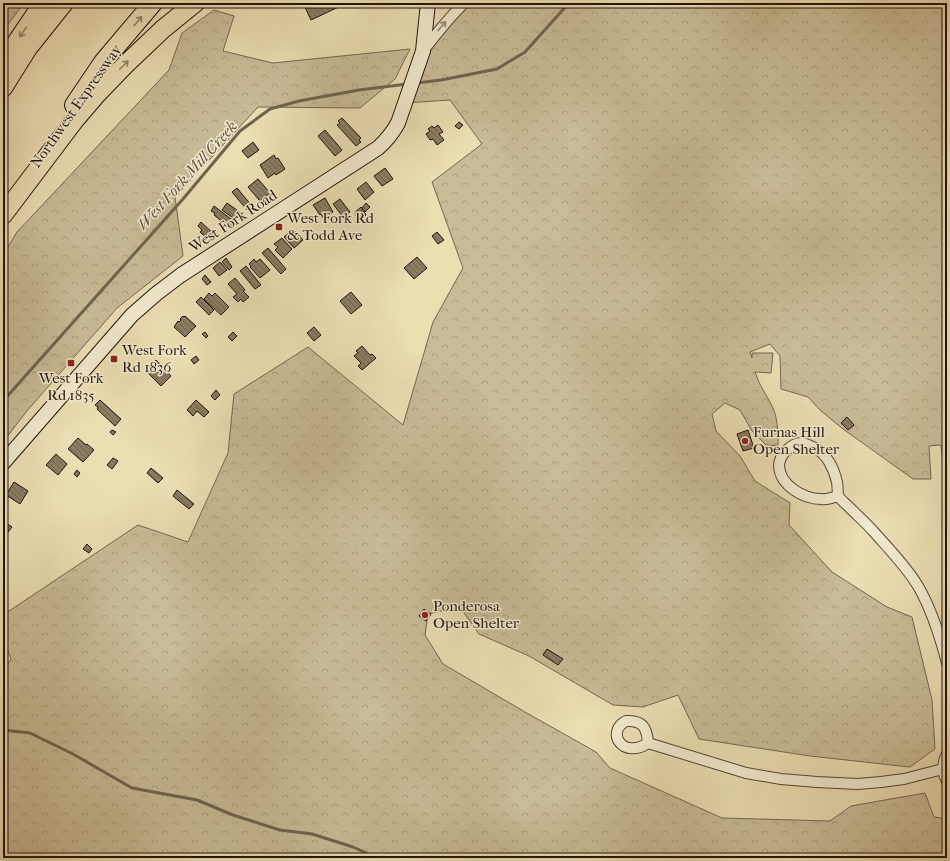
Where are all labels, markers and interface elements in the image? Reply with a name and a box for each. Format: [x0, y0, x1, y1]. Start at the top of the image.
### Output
one-way arrow [134, 15, 143, 26]
one-way arrow [438, 21, 447, 31]
one-way arrow [19, 27, 27, 38]
street label: Northwest Expressway [27, 40, 126, 171]
one-way arrow [120, 60, 129, 70]
water label: West Fork Mill Creek [133, 116, 241, 234]
street label: West Fork Road [185, 185, 281, 257]
place label: West Fork Rd & Todd Ave [286, 209, 375, 244]
marker: West Fork Rd & Todd Ave [274, 222, 284, 232]
place label: West Fork Rd 1836 [121, 341, 187, 376]
marker: West Fork Rd 1836 [109, 354, 119, 364]
marker: West Fork Rd 1835 [66, 358, 76, 368]
place label: West Fork Rd 1835 [38, 369, 104, 404]
place label: Furnas Hill Open Shelter [753, 423, 840, 458]
marker: Furnas Hill Open Shelter [740, 436, 750, 446]
place label: Ponderosa Open Shelter [433, 597, 520, 632]
marker: Ponderosa Open Shelter [420, 610, 430, 620]

